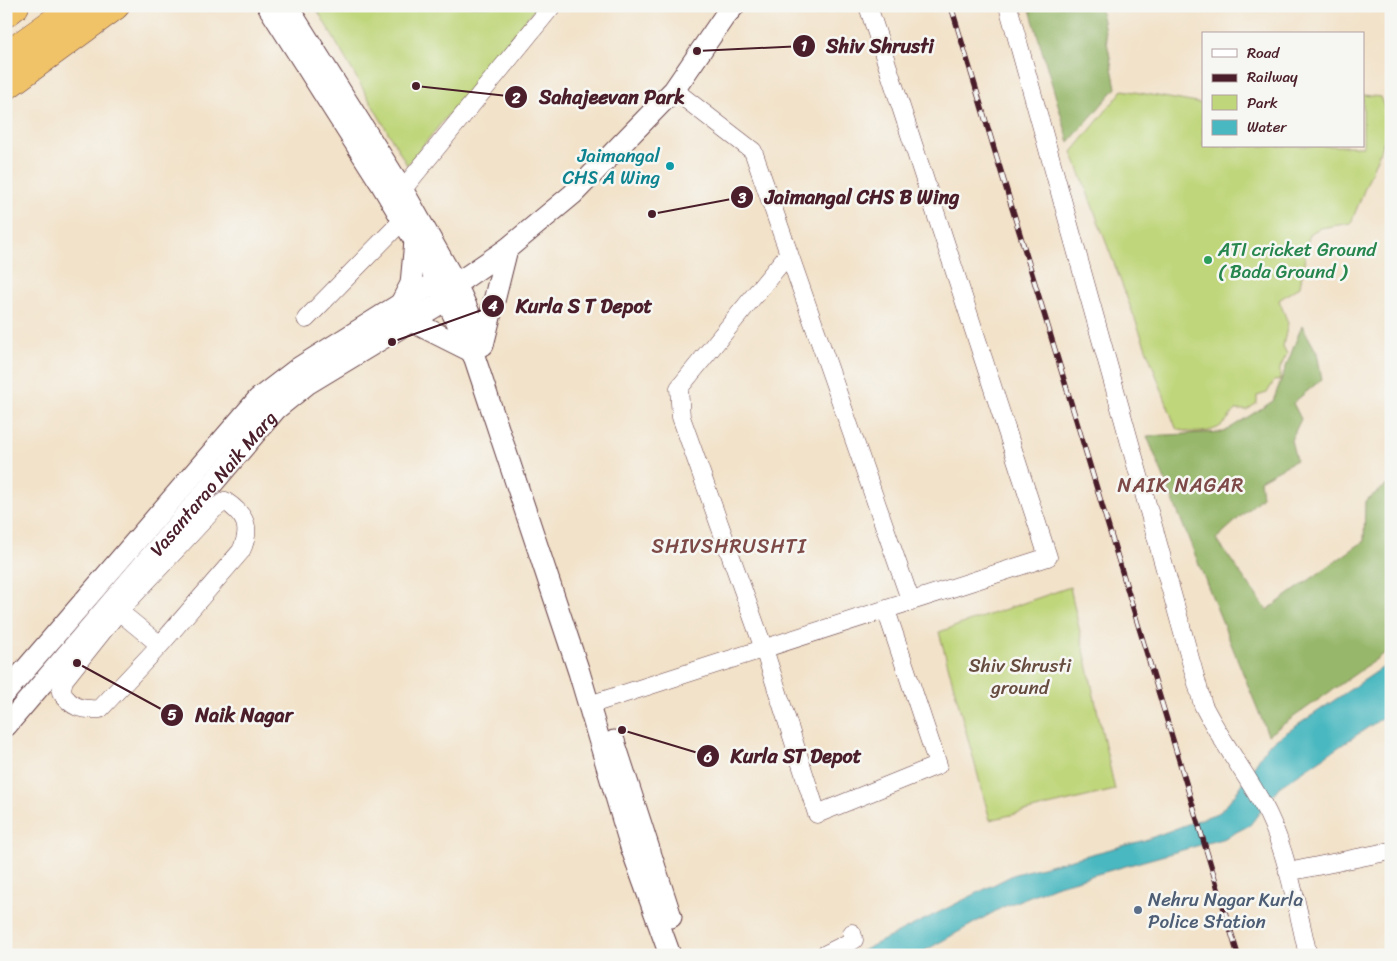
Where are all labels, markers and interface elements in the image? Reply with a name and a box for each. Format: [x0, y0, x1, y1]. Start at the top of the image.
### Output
callout: Shiv Shrusti [791, 28, 944, 63]
text: Shiv Shrusti [825, 29, 935, 64]
legend [1202, 32, 1364, 148]
text: 1 [801, 33, 808, 59]
text: Road [1247, 40, 1280, 66]
text: Railway [1247, 64, 1298, 90]
callout: Sahajeevan Park [504, 80, 694, 115]
text: Sahajeevan Park [538, 80, 685, 115]
text: 2 [511, 85, 521, 111]
text: Park [1247, 90, 1278, 116]
text: Water [1247, 114, 1287, 140]
place label: Jaimangal CHS A Wing [562, 139, 661, 194]
marker: Jaimangal CHS A Wing [664, 160, 676, 172]
callout: Jaimangal CHS B Wing [729, 180, 969, 215]
text: Jaimangal CHS B Wing [764, 180, 959, 215]
text: 3 [737, 185, 747, 211]
place label: ATI cricket Ground ( Bada Ground ) [1217, 233, 1377, 288]
marker: ATI cricket Ground ( Bada Ground ) [1202, 254, 1214, 266]
callout: Kurla S T Depot [480, 288, 663, 323]
text: Kurla S T Depot [515, 289, 653, 324]
text: 4 [487, 293, 498, 319]
street label: Vasantarao Naik Marg [141, 403, 285, 564]
district label: NAIK NAGAR [1118, 468, 1244, 503]
district label: SHIVSHRUSHTI [651, 529, 807, 564]
park label: Shiv Shrusti ground [969, 649, 1072, 704]
callout: Naik Nagar [160, 698, 302, 733]
text: Naik Nagar [194, 698, 295, 733]
text: 5 [167, 702, 177, 728]
callout: Kurla ST Depot [695, 739, 873, 774]
text: Kurla ST Depot [730, 739, 862, 774]
text: 6 [703, 744, 713, 770]
place label: Nehru Nagar Kurla Police Station [1148, 883, 1303, 938]
marker: Nehru Nagar Kurla Police Station [1132, 904, 1144, 916]

